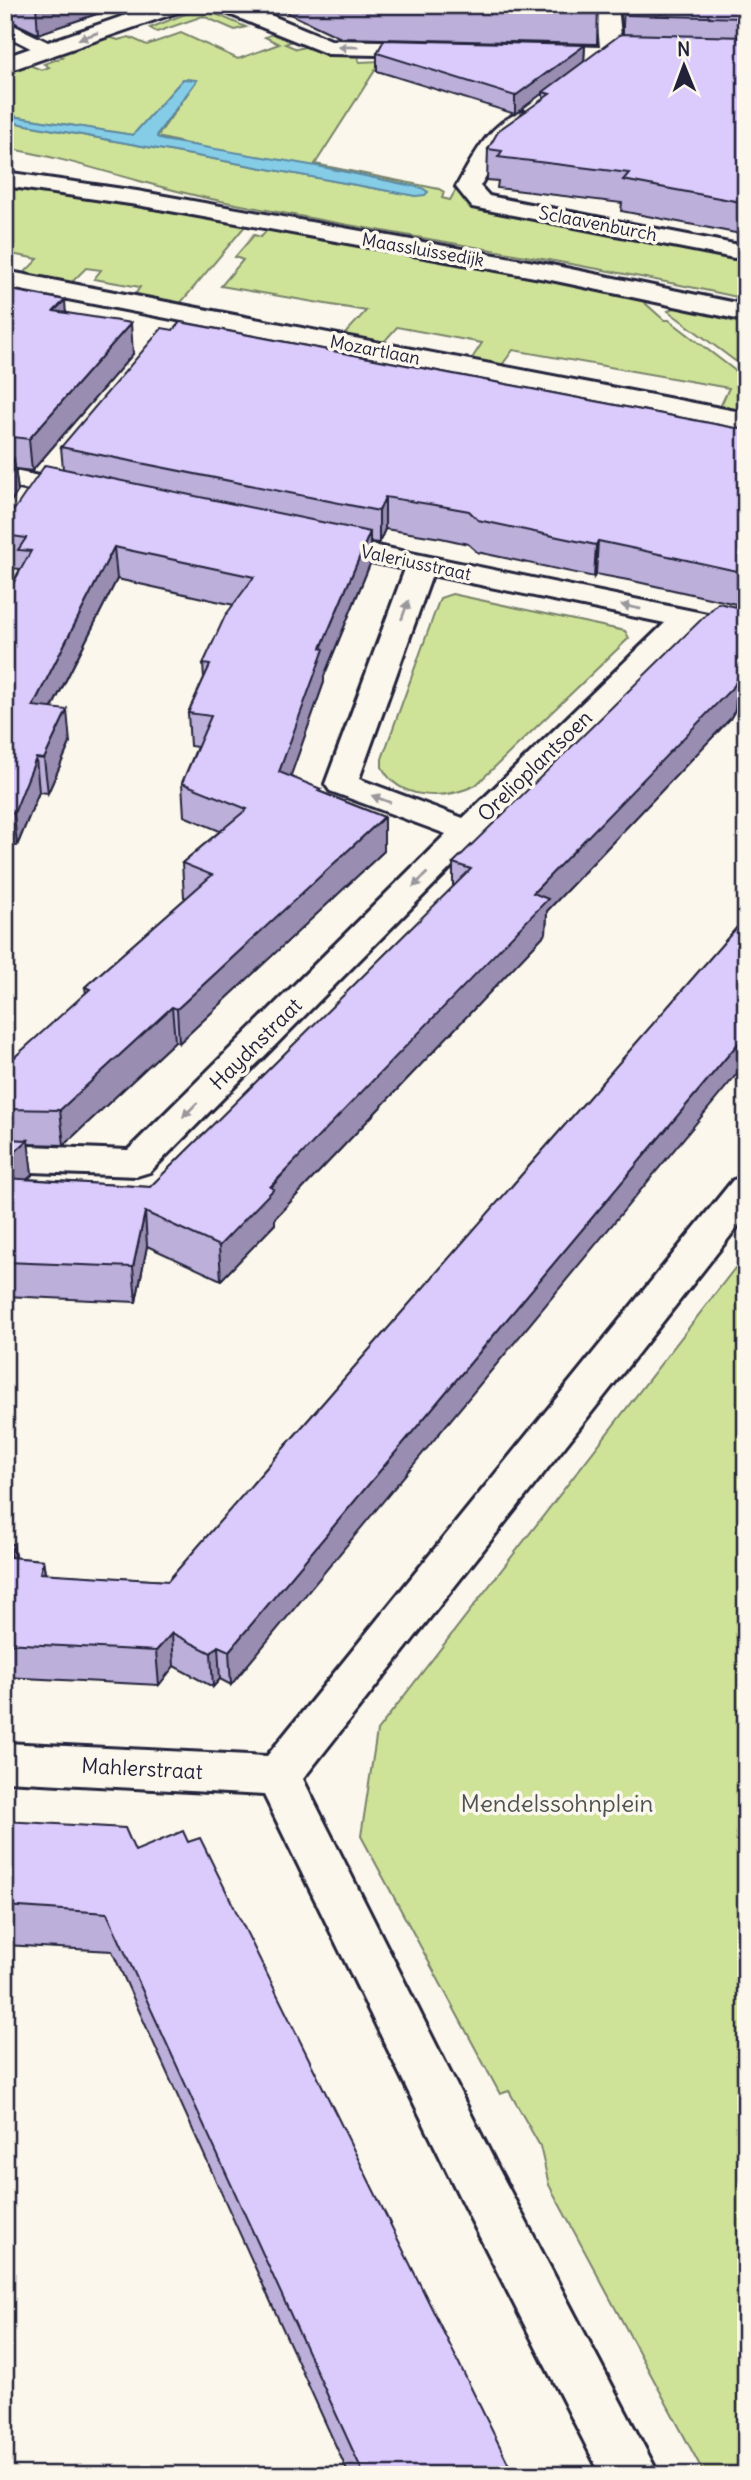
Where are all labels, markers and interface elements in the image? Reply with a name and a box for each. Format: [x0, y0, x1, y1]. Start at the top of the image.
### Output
one-way arrow [77, 31, 98, 42]
north arrow [650, 32, 720, 102]
text: N [677, 37, 690, 61]
one-way arrow [337, 42, 359, 53]
street label: Sclaavenburch [537, 201, 659, 246]
street label: Maassluissedijk [360, 227, 486, 272]
street label: Mozartlaan [328, 329, 422, 370]
street label: Valeriusstraat [359, 540, 474, 585]
one-way arrow [399, 600, 410, 621]
one-way arrow [620, 602, 642, 613]
street label: Orelioplantsoen [472, 704, 598, 827]
one-way arrow [371, 793, 392, 804]
one-way arrow [413, 871, 429, 888]
street label: Haydnstraat [204, 992, 307, 1095]
one-way arrow [182, 1101, 199, 1117]
street label: Mahlerstraat [81, 1752, 203, 1785]
park label: Mendelssohnplein [461, 1788, 653, 1818]

